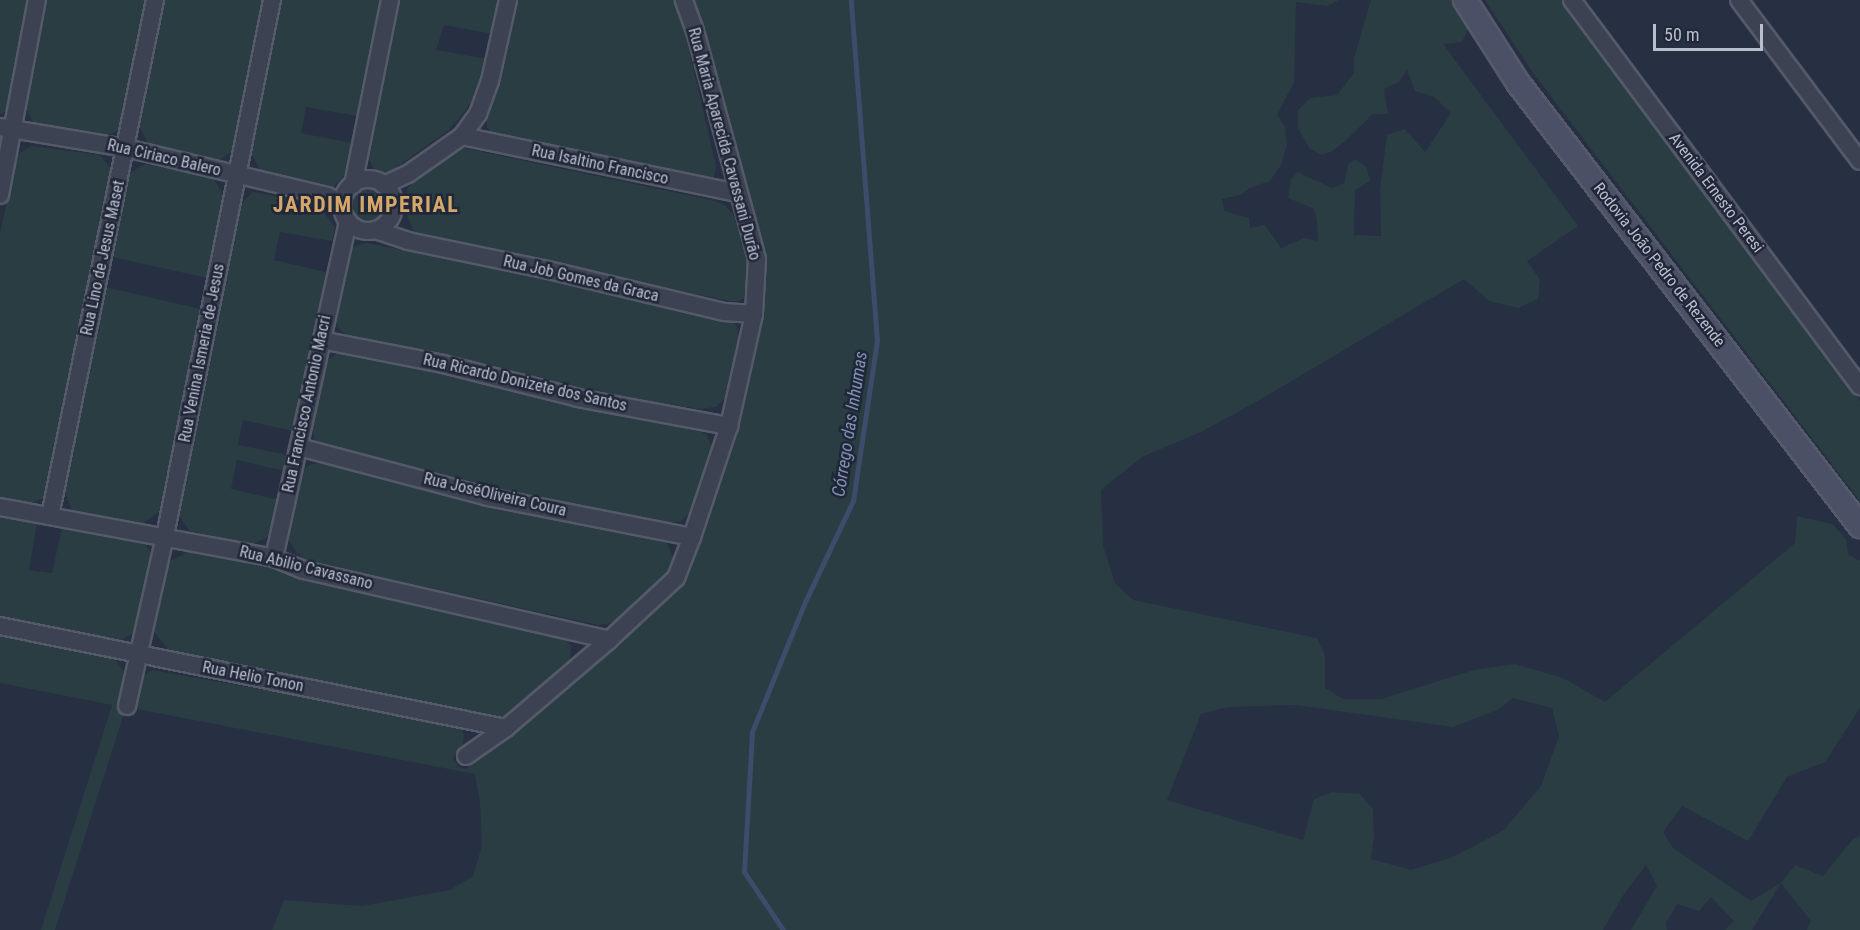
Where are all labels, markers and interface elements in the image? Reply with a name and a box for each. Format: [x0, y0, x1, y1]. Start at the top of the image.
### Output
scale bar [1656, 12, 1766, 50]
text: 50 m [1664, 24, 1699, 45]
street label: Rua Maria Aparecida Cavassani Durão [684, 26, 764, 262]
street label: Avenida Ernesto Peresi [1665, 129, 1767, 257]
street label: Rua Ciriaco Balero [105, 136, 223, 180]
street label: Rua Isaltino Francisco [530, 141, 670, 189]
street label: Rua Lino de Jesus Maset [77, 179, 129, 337]
street label: Rodovia João Pedro de Rezende [1589, 179, 1729, 351]
district label: JARDIM IMPERIAL [273, 192, 459, 218]
street label: Rua Job Gomes da Graca [501, 252, 661, 306]
street label: Rua Venina Ismeria de Jesus [175, 262, 229, 444]
street label: Rua Francisco Antonio Macri [279, 314, 335, 494]
street label: Rua Ricardo Donizete dos Santos [421, 350, 629, 416]
water label: Córrego das Inhumas [828, 350, 872, 498]
street label: Rua JoséOliveira Coura [422, 469, 568, 521]
street label: Rua Abilio Cavassano [237, 542, 375, 594]
street label: Rua Helio Tonon [201, 658, 305, 696]

